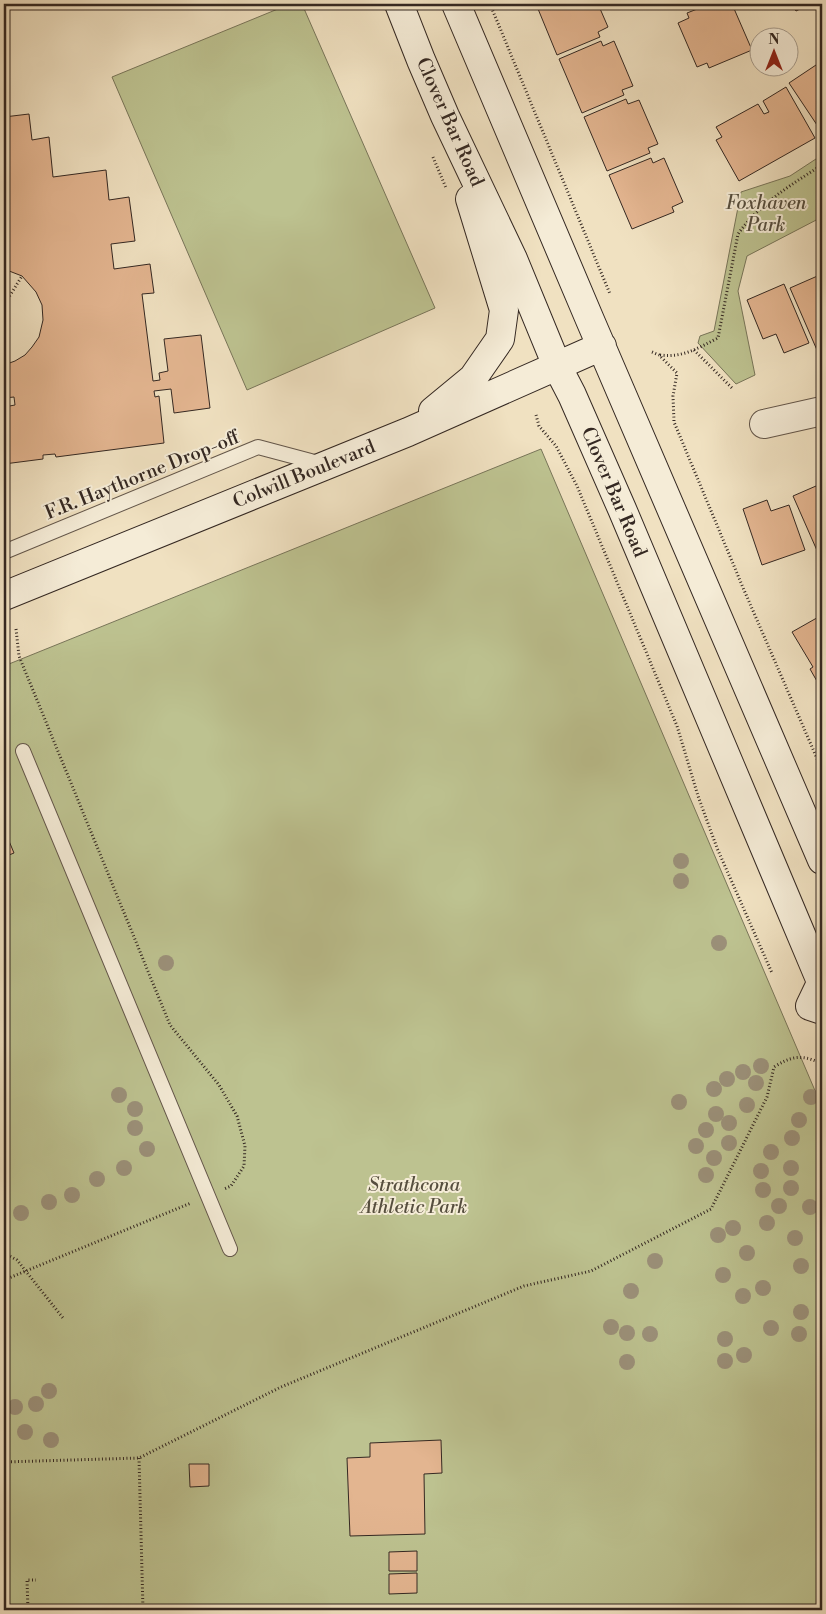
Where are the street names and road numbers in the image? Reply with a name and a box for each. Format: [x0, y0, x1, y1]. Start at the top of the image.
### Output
street label: Clover Bar Road [411, 54, 489, 191]
street label: Clover Bar Road [576, 423, 652, 561]
street label: F.R. Haythorne Drop-off [41, 425, 243, 525]
street label: Colwill Boulevard [229, 434, 379, 514]

